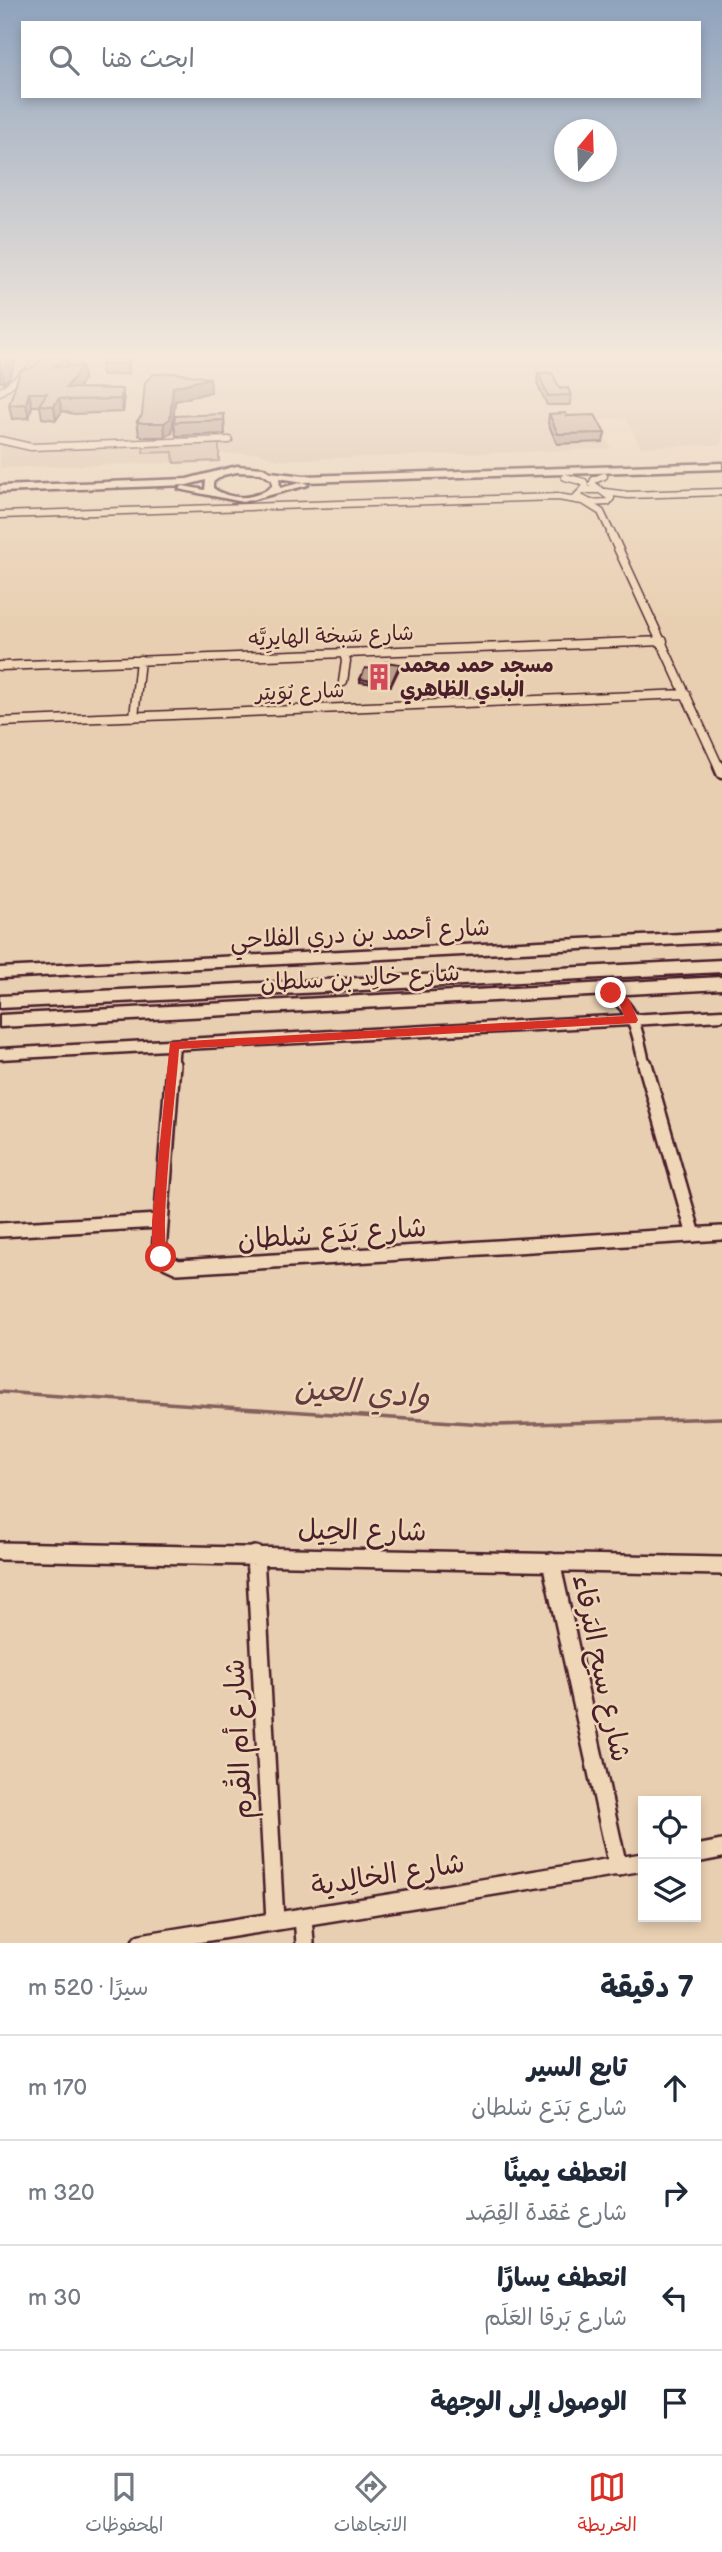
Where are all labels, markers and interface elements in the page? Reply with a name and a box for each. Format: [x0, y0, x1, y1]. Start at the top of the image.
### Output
search box [21, 21, 701, 98]
icon: search [45, 41, 83, 79]
text: ابحث هنا [101, 44, 195, 75]
north arrow [554, 119, 617, 182]
street label: شارع سَبخة الهايرِيَّه [248, 621, 414, 655]
place label: مسجد حمد محمد البادي الظاهري [400, 653, 554, 705]
building icon: مسجد حمد محمد البادي الظاهري [364, 662, 394, 692]
street label: شارع بُوَيتِر [253, 678, 345, 708]
street label: شارع أحمد بن دري الفلاحي [229, 912, 491, 961]
street label: شارع خالِد بن سلطان [259, 958, 461, 1000]
route end [595, 977, 626, 1008]
street label: شارع بَدَع سُلطان [236, 1211, 428, 1259]
route start [145, 1241, 176, 1272]
water label: وادي العين [293, 1369, 431, 1419]
street label: شارع الحِيل [297, 1513, 427, 1551]
street label: شارع سيح البَرقاء [563, 1571, 637, 1765]
street label: شارع أم القُرم [216, 1658, 264, 1820]
map controls [638, 1796, 701, 1922]
button: locate [638, 1796, 701, 1859]
street label: شارع الخالِدية [309, 1847, 467, 1905]
button: layers [638, 1859, 701, 1922]
text: 7 دقيقة [600, 1970, 694, 2006]
text: سيرًا · 520 m [28, 1974, 149, 2002]
text: تابع السير [527, 2053, 627, 2084]
icon: ahead [656, 2069, 694, 2107]
text: 170 m [28, 2074, 87, 2102]
text: شارع بَدَع سُلطان [471, 2094, 627, 2122]
text: انعطف يمينًا [504, 2158, 627, 2189]
icon: right [656, 2174, 694, 2212]
text: 320 m [28, 2179, 95, 2207]
text: شارع عُقدة القِصَد [465, 2199, 627, 2227]
text: انعطف يسارًا [497, 2263, 627, 2294]
icon: left [656, 2279, 694, 2317]
text: 30 m [28, 2284, 81, 2312]
text: شارع بَرقا العَلَم [484, 2304, 627, 2332]
icon: arrive [656, 2384, 694, 2422]
text: الوصول إلى الوجهة [430, 2387, 627, 2418]
tab: المحفوظات [85, 2468, 163, 2541]
tab: الاتجاهات [334, 2468, 407, 2541]
tab: الخريطة [578, 2468, 637, 2541]

